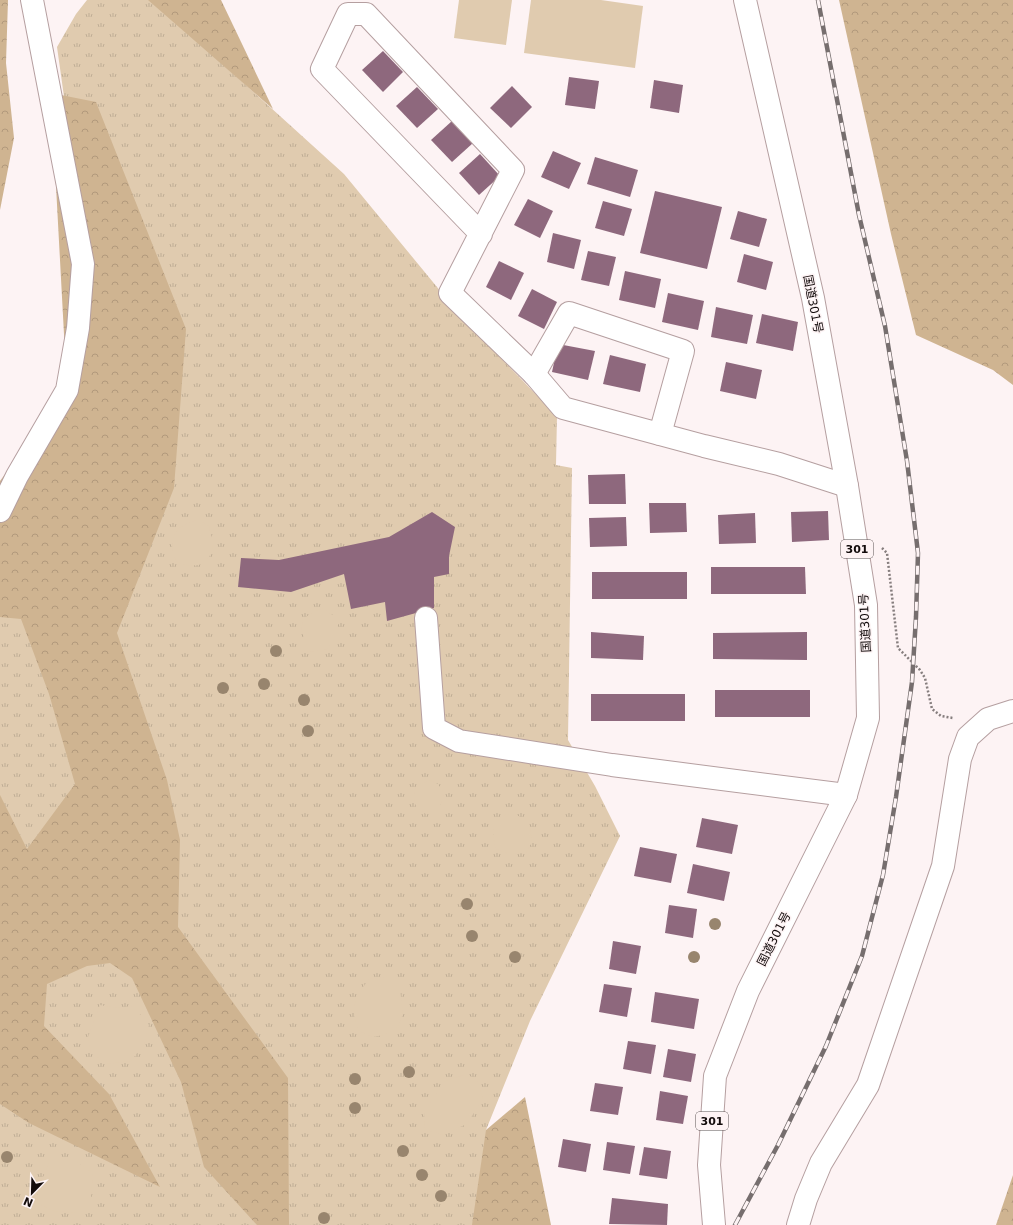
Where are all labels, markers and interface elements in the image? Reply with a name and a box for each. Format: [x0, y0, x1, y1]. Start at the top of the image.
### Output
street label: 国道301号 [801, 274, 825, 334]
road number: 301 [841, 540, 873, 558]
street label: 国道301号 [856, 593, 874, 653]
street label: 国道301号 [754, 910, 794, 968]
road number: 301 [696, 1112, 728, 1130]
north arrow [12, 1173, 52, 1213]
text: N [22, 1194, 35, 1210]

